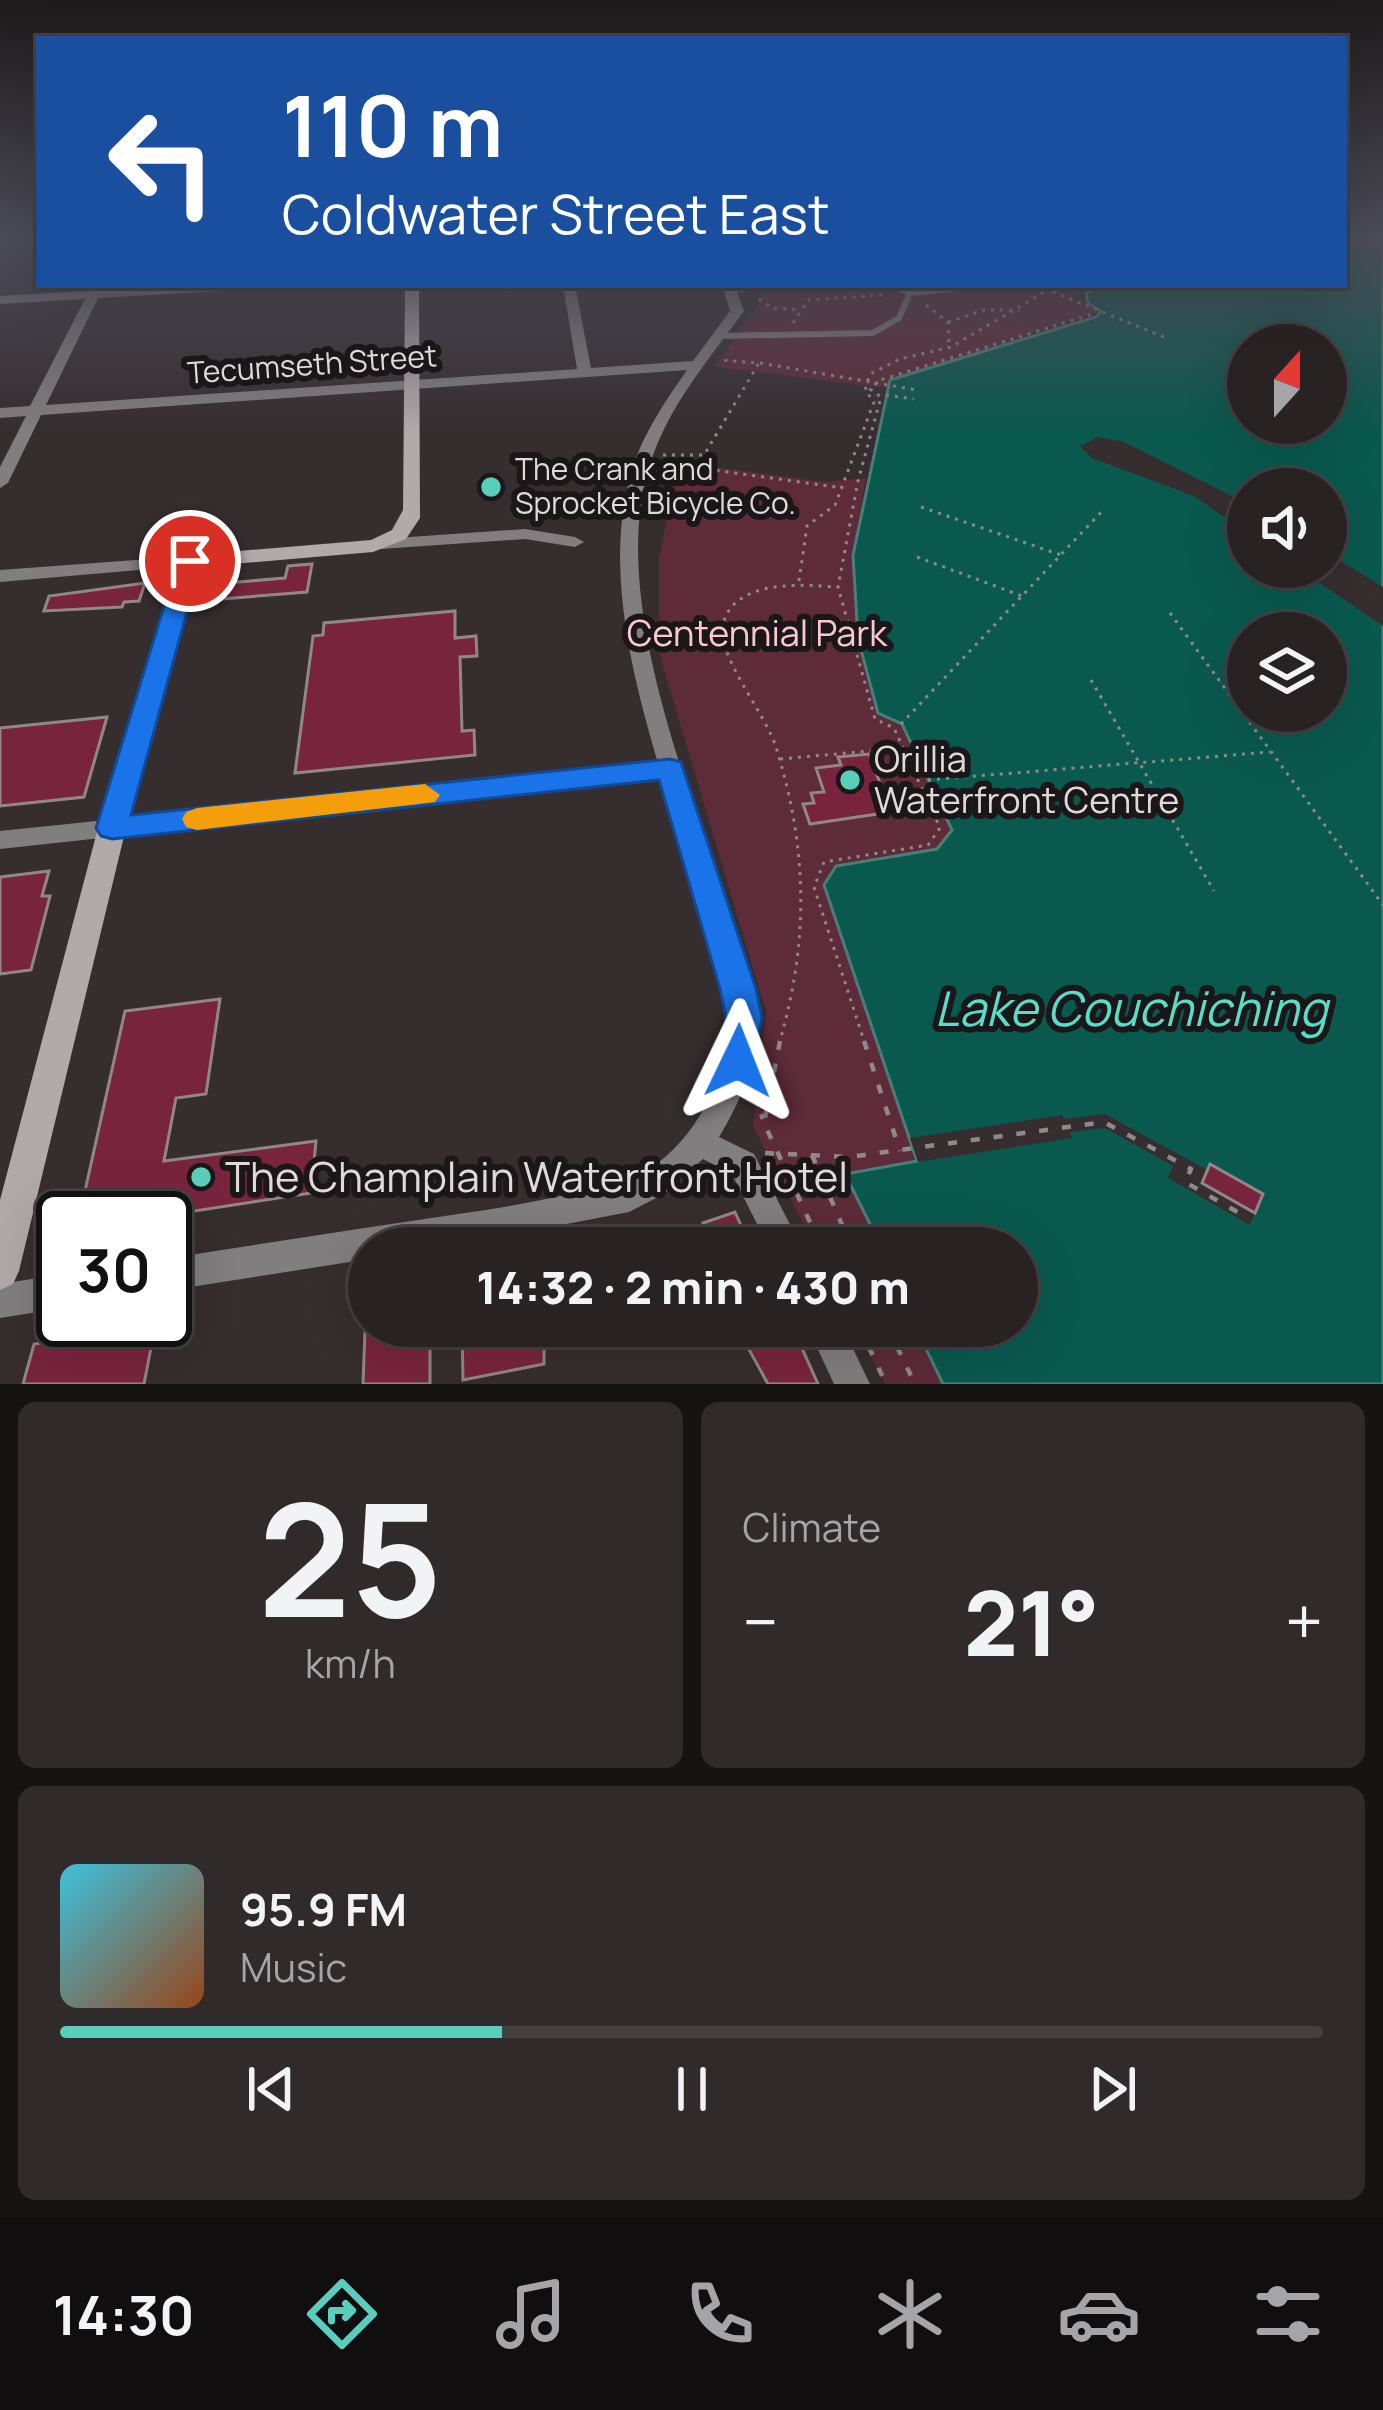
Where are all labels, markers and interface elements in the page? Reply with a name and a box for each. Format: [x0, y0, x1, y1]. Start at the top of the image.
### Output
text: 110 m [282, 67, 503, 182]
icon: left [84, 84, 240, 240]
text: Coldwater Street East [282, 176, 830, 250]
north arrow [1227, 324, 1347, 444]
map controls [1227, 324, 1347, 732]
street label: Tecumseth Street [186, 334, 438, 393]
place label: The Crank and Sprocket Bicycle Co. [515, 448, 796, 523]
button: sound [1227, 468, 1347, 588]
marker: The Crank and Sprocket Bicycle Co. [478, 474, 504, 500]
pin [139, 510, 241, 612]
icon: arrive [157, 528, 223, 594]
park label: Centennial Park [627, 608, 888, 657]
button: layers [1227, 612, 1347, 732]
place label: Orillia Waterfront Centre [874, 734, 1179, 824]
marker: Orillia Waterfront Centre [837, 767, 863, 793]
water label: Lake Couchiching [935, 975, 1331, 1040]
position arrow [675, 998, 801, 1124]
place label: The Champlain Waterfront Hotel [225, 1147, 848, 1205]
marker: The Champlain Waterfront Hotel [188, 1164, 214, 1190]
speed limit sign: 30 [36, 1191, 192, 1347]
text: 14:32 · 2 min · 430 m [476, 1256, 910, 1318]
text: 25 [258, 1451, 442, 1664]
text: Climate [743, 1500, 881, 1554]
text: 21° [964, 1560, 1099, 1683]
text: − [743, 1576, 778, 1666]
text: + [1285, 1576, 1323, 1666]
text: km/h [305, 1636, 396, 1690]
text: 95.9 FM [240, 1878, 407, 1940]
text: Music [240, 1940, 347, 1994]
icon: previous [238, 2056, 304, 2122]
icon: pause [659, 2056, 725, 2122]
icon: next [1080, 2056, 1146, 2122]
icon: directions [300, 2272, 384, 2356]
icon: music [489, 2272, 573, 2356]
icon: phone [678, 2272, 762, 2356]
icon: climate [868, 2272, 952, 2356]
icon: car [1057, 2272, 1141, 2356]
icon: filters [1246, 2272, 1330, 2356]
text: 14:30 [53, 2277, 195, 2351]

